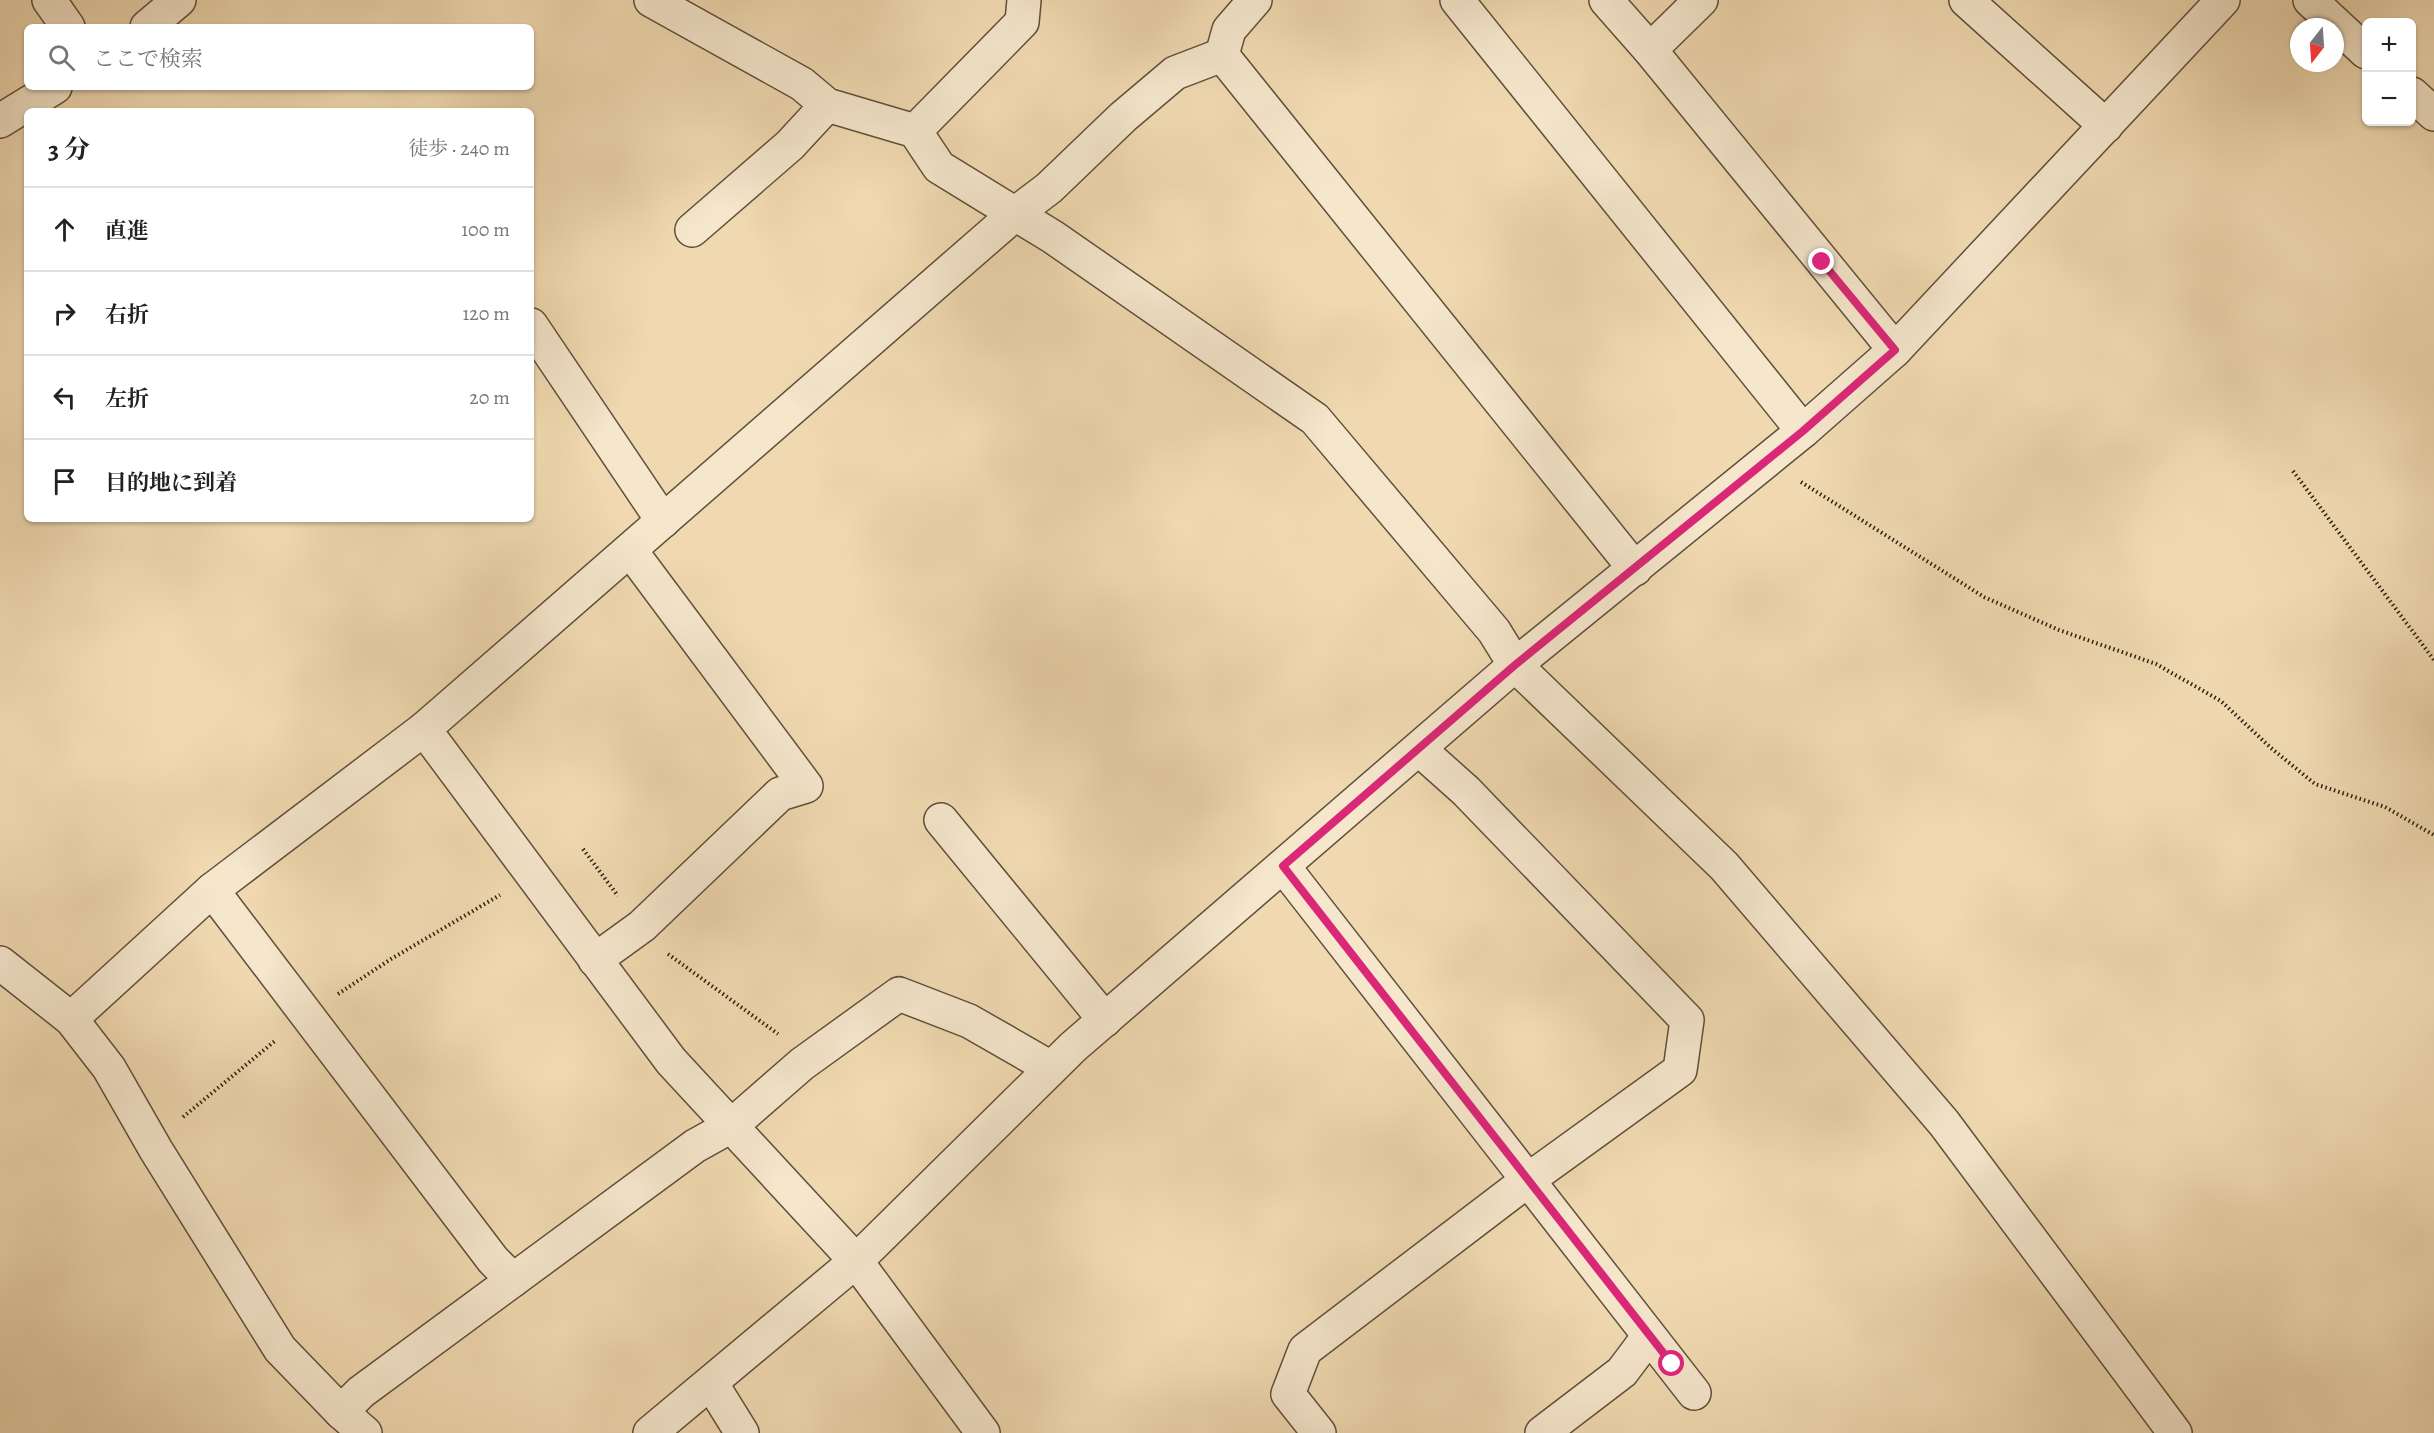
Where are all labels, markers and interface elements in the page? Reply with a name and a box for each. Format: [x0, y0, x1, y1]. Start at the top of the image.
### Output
north arrow [2290, 18, 2344, 72]
map controls [2362, 18, 2416, 126]
button: + [2362, 18, 2416, 72]
search box [24, 24, 534, 90]
icon: search [45, 41, 78, 74]
text: ここで検索 [93, 44, 203, 74]
button: − [2362, 72, 2416, 126]
text: 3 分 [48, 132, 90, 167]
text: 徒歩 · 240 m [408, 135, 510, 162]
icon: ahead [48, 213, 81, 246]
text: 直進 [105, 216, 149, 246]
text: 100 m [461, 216, 510, 243]
route end [1808, 248, 1834, 274]
icon: right [48, 297, 81, 330]
text: 右折 [105, 300, 149, 330]
text: 120 m [462, 300, 510, 327]
icon: left [48, 381, 81, 414]
text: 左折 [105, 384, 149, 414]
text: 20 m [469, 384, 510, 411]
icon: arrive [48, 465, 81, 498]
text: 目的地に到着 [105, 468, 237, 498]
route start [1658, 1350, 1684, 1376]

